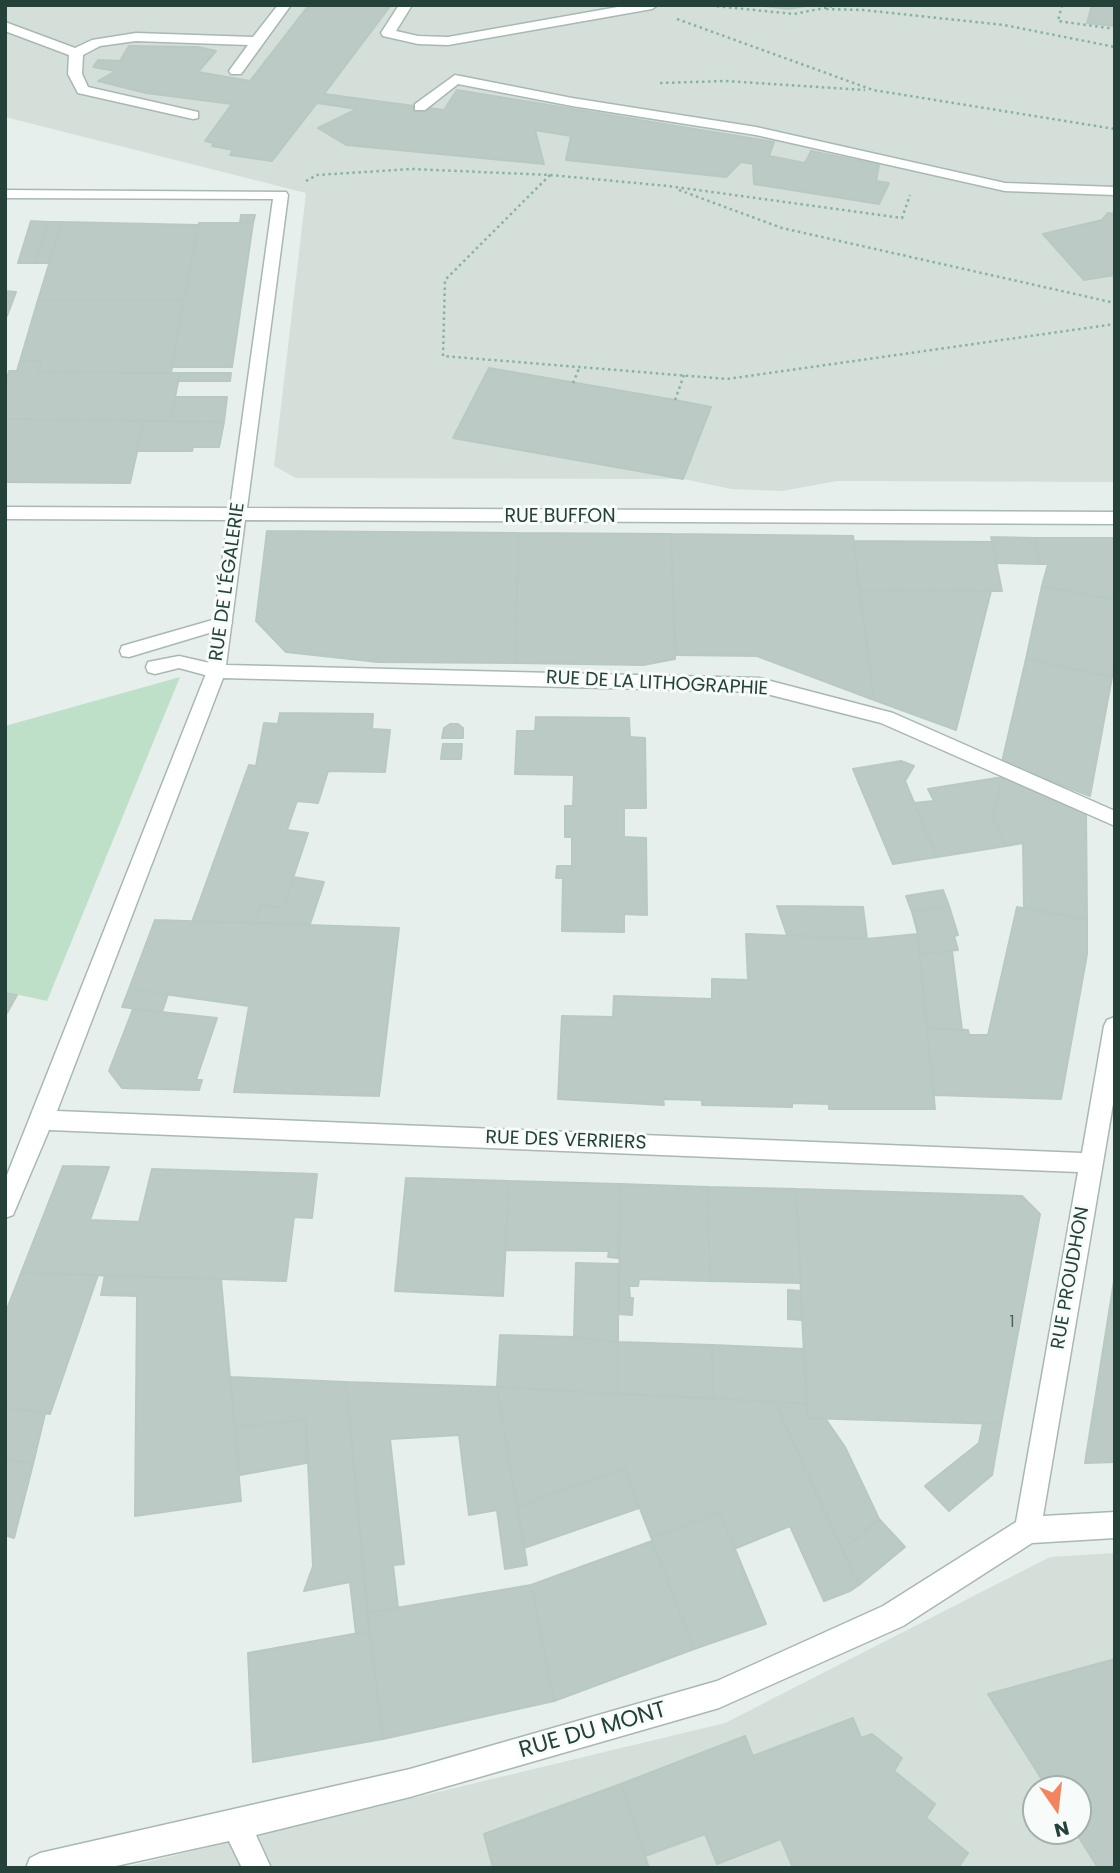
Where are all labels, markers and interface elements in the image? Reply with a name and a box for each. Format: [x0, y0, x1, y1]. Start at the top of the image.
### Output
street label: RUE DE L'ÉGALERIE [206, 501, 250, 663]
street label: RUE BUFFON [504, 506, 616, 528]
street label: RUE DE LA LITHOGRAPHIE [545, 667, 769, 701]
street label: RUE DES VERRIERS [485, 1127, 647, 1155]
street label: RUE PROUDHON [1047, 1205, 1095, 1351]
house number: 1 [1009, 1313, 1015, 1333]
street label: RUE DU MONT [516, 1697, 670, 1765]
north arrow [1022, 1775, 1092, 1845]
text: N [1052, 1814, 1072, 1844]

